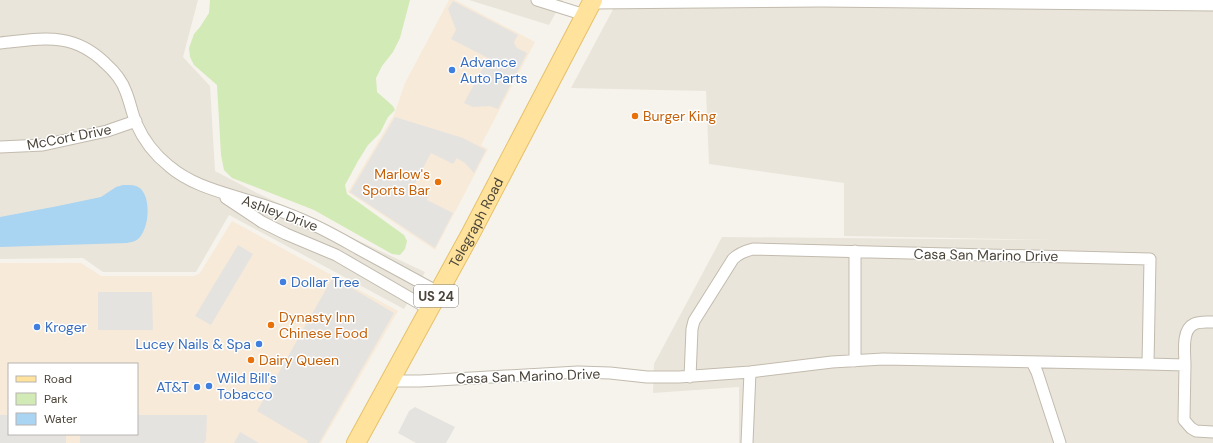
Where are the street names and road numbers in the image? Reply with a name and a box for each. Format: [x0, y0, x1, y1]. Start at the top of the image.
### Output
street label: McCort Drive [25, 120, 113, 154]
street label: Telegraph Road [445, 175, 507, 271]
street label: Ashley Drive [239, 191, 321, 235]
street label: Casa San Marino Drive [914, 245, 1059, 265]
road number: US 24 [414, 285, 458, 307]
street label: Casa San Marino Drive [455, 364, 601, 388]

